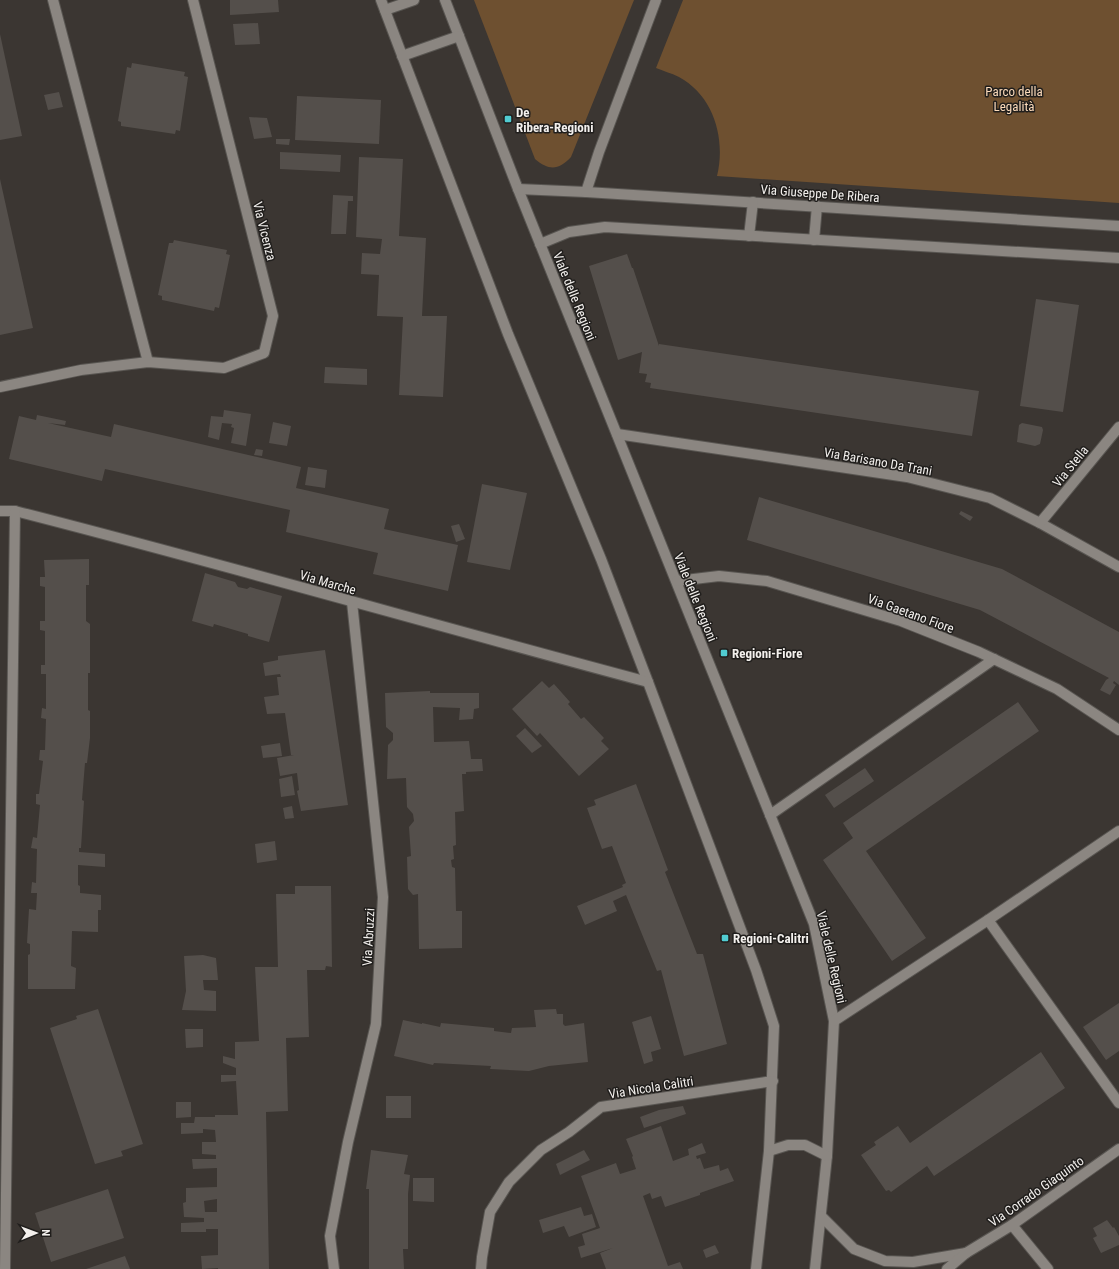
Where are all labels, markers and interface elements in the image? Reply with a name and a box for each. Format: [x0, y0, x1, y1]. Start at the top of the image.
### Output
park label: Parco della Legalità [985, 84, 1043, 114]
place label: De Ribera-Regioni [516, 105, 593, 135]
marker: De Ribera-Regioni [503, 114, 513, 124]
street label: Via Giuseppe De Ribera [760, 182, 880, 205]
street label: Via Vicenza [250, 200, 279, 262]
street label: Viale delle Regioni [550, 250, 599, 343]
street label: Via Stella [1049, 443, 1091, 490]
street label: Via Barisano Da Trani [823, 445, 933, 478]
street label: Viale delle Regioni [671, 551, 720, 644]
street label: Via Marche [298, 567, 358, 598]
street label: Via Gaetano Fiore [865, 591, 956, 636]
place label: Regioni-Fiore [732, 646, 802, 661]
marker: Regioni-Fiore [719, 648, 729, 658]
street label: Via Abruzzi [359, 908, 378, 966]
street label: Viale delle Regioni [814, 909, 849, 1005]
place label: Regioni-Calitri [733, 931, 809, 946]
marker: Regioni-Calitri [720, 933, 730, 943]
street label: Via Nicola Calitri [608, 1073, 695, 1102]
street label: Via Corrado Giaquinto [986, 1153, 1087, 1230]
north arrow [16, 1213, 56, 1253]
text: N [39, 1229, 52, 1237]

